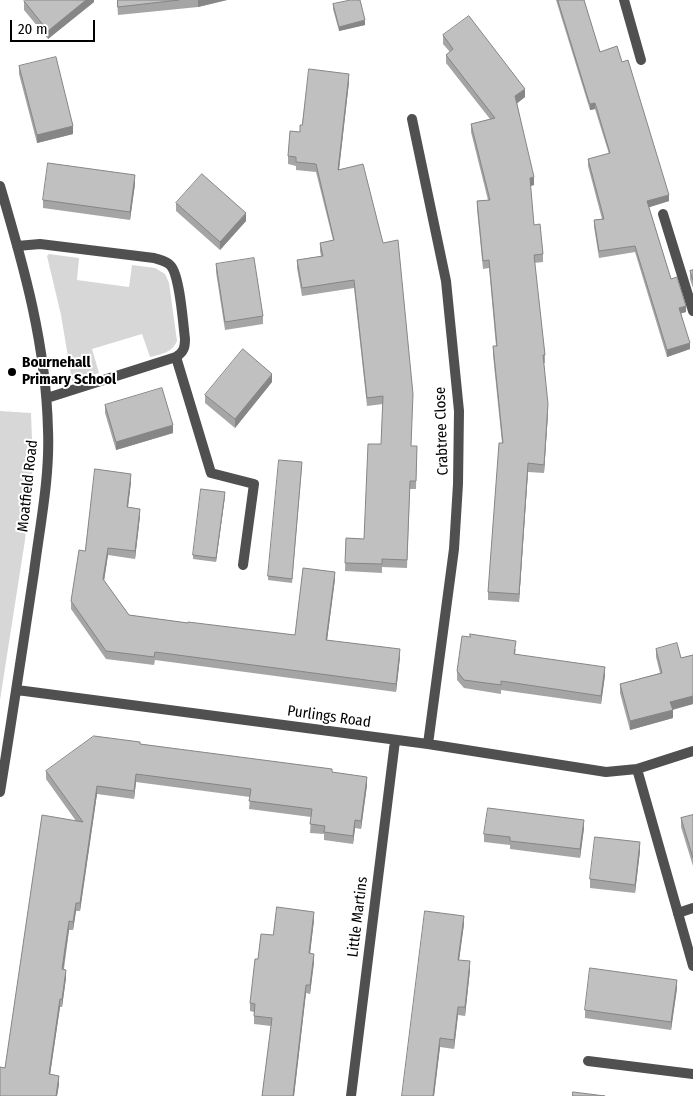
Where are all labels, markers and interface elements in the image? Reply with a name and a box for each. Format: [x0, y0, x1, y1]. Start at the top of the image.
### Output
scale bar [12, 10, 98, 42]
text: 20 m [18, 20, 48, 38]
place label: Bournehall Primary School [22, 354, 116, 389]
marker: Bournehall Primary School [6, 366, 18, 378]
street label: Crabtree Close [431, 386, 453, 476]
street label: Moatfield Road [14, 439, 42, 533]
street label: Purlings Road [286, 702, 372, 732]
street label: Little Martins [344, 876, 372, 958]

